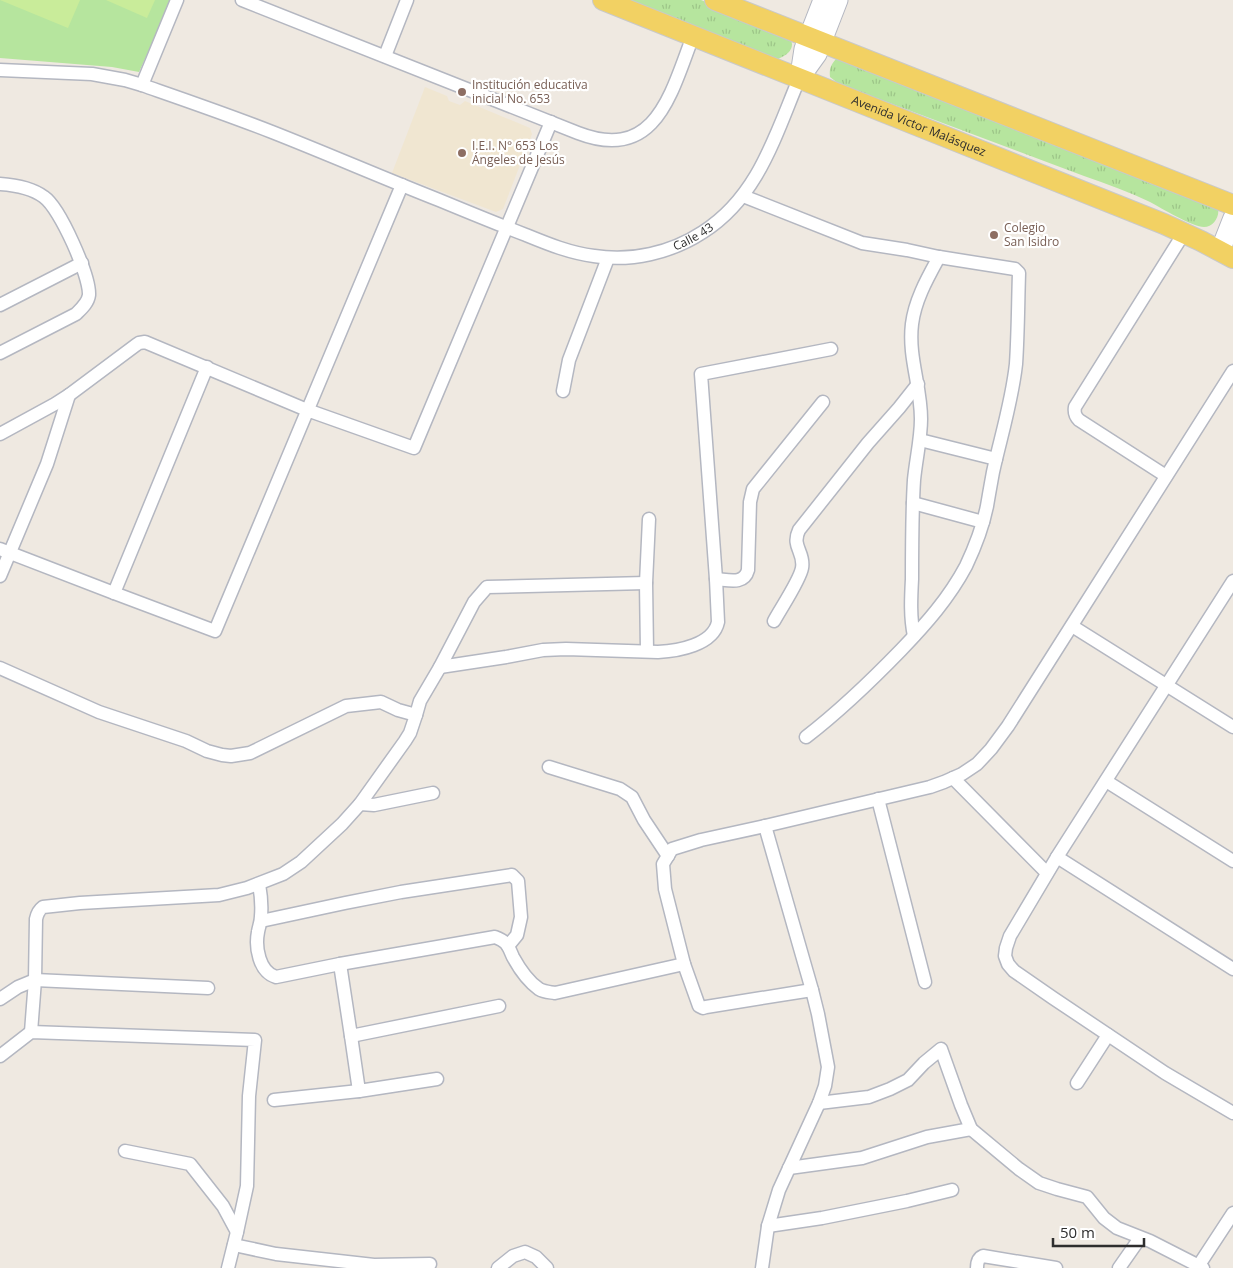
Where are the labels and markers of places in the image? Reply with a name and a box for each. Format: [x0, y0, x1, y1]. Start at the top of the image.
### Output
place label: Institución educativa inicial No. 653 [472, 76, 588, 107]
marker: Institución educativa inicial No. 653 [456, 86, 468, 98]
place label: I.E.I. N° 653 Los Ángeles de Jesús [472, 137, 565, 168]
marker: I.E.I. N° 653 Los Ángeles de Jesús [456, 147, 468, 159]
place label: Colegio San Isidro [1004, 219, 1059, 250]
marker: Colegio San Isidro [988, 229, 1000, 241]

